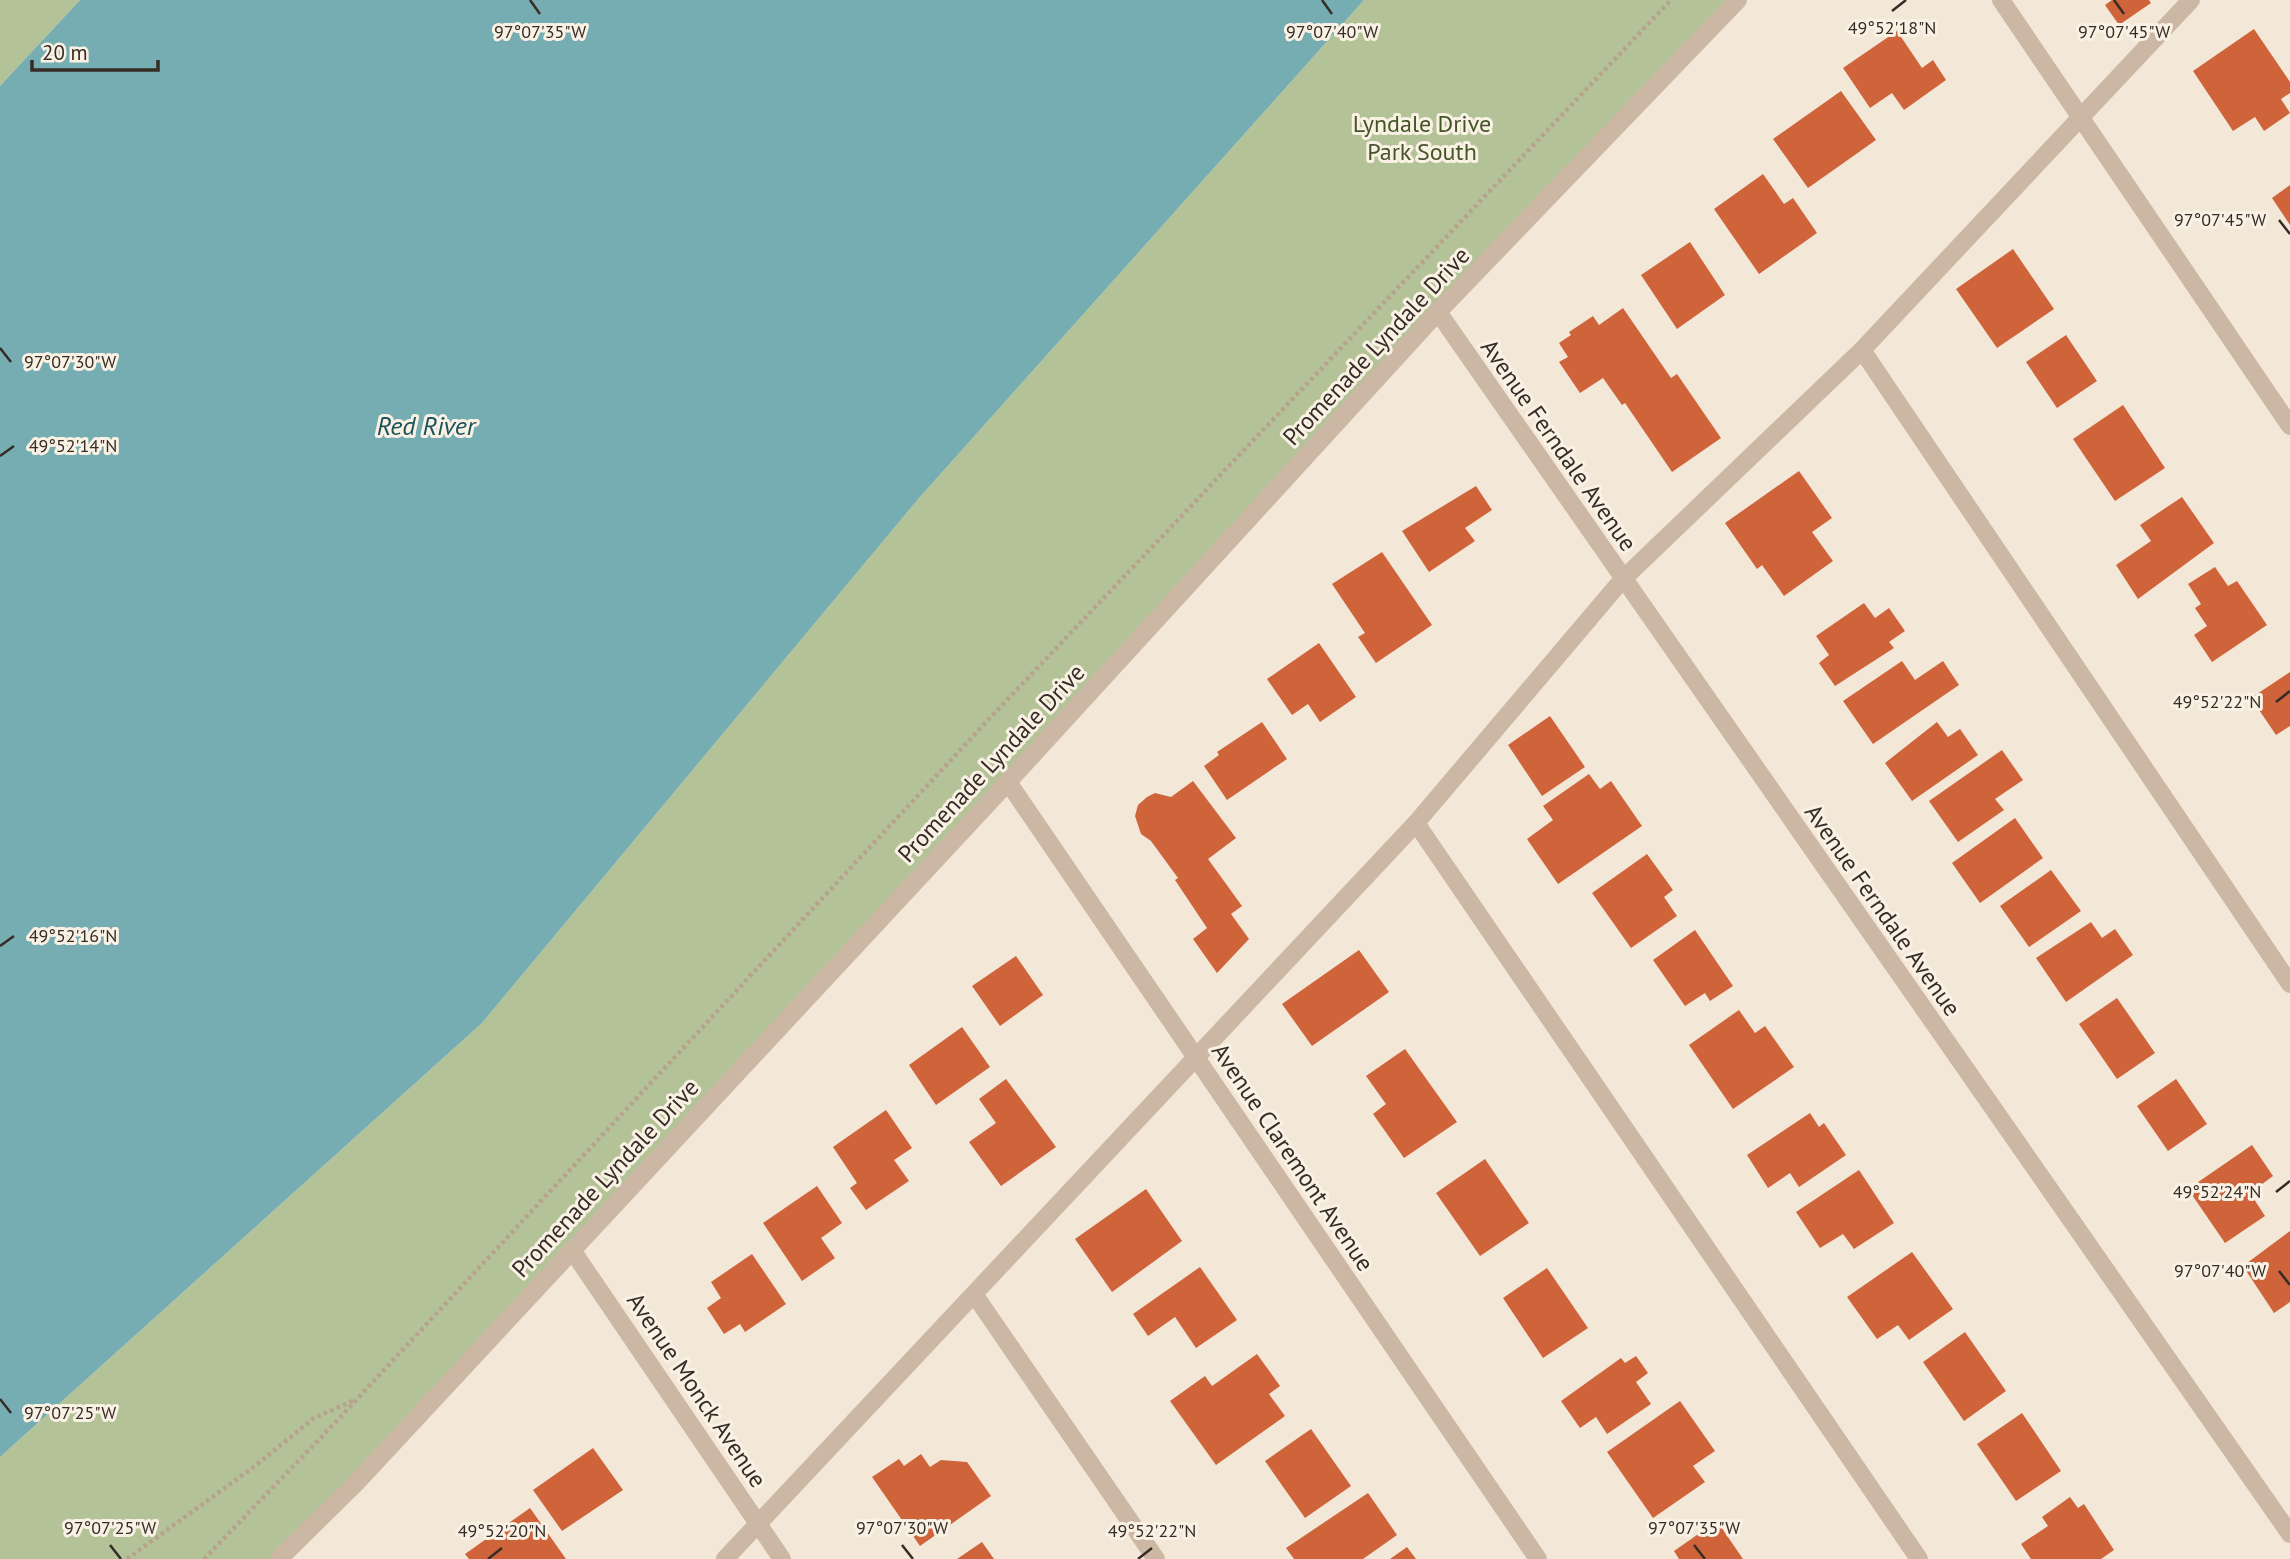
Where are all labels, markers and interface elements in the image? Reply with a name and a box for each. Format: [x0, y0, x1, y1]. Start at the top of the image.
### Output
text: 49°52'18"N [1848, 16, 1936, 39]
text: 97°07'35"W [494, 20, 586, 43]
text: 97°07'40"W [1286, 20, 1378, 43]
text: 97°07'45"W [2078, 20, 2170, 43]
scale bar [32, 28, 158, 72]
text: 20 m [42, 39, 88, 66]
park label: Lyndale Drive Park South [1353, 108, 1491, 167]
text: 97°07'45"W [2174, 208, 2266, 231]
street label: Promenade Lyndale Drive [1276, 240, 1476, 452]
street label: Avenue Ferndale Avenue [1474, 333, 1644, 557]
text: 97°07'30"W [24, 350, 116, 373]
water label: Red River [377, 409, 477, 442]
text: 49°52'14"N [29, 434, 117, 457]
street label: Promenade Lyndale Drive [891, 657, 1091, 869]
text: 49°52'22"N [2173, 690, 2261, 713]
street label: Avenue Ferndale Avenue [1798, 798, 1968, 1022]
text: 49°52'16"N [29, 924, 117, 947]
street label: Avenue Claremont Avenue [1205, 1037, 1381, 1277]
street label: Promenade Lyndale Drive [505, 1072, 705, 1284]
text: 49°52'24"N [2173, 1180, 2261, 1203]
text: 97°07'40"W [2174, 1259, 2266, 1282]
street label: Avenue Monck Avenue [620, 1287, 774, 1493]
text: 97°07'25"W [24, 1401, 116, 1424]
text: 97°07'25"W [64, 1516, 156, 1539]
text: 97°07'30"W [856, 1516, 948, 1539]
text: 97°07'35"W [1648, 1516, 1740, 1539]
text: 49°52'20"N [458, 1519, 546, 1542]
text: 49°52'22"N [1108, 1519, 1196, 1542]

